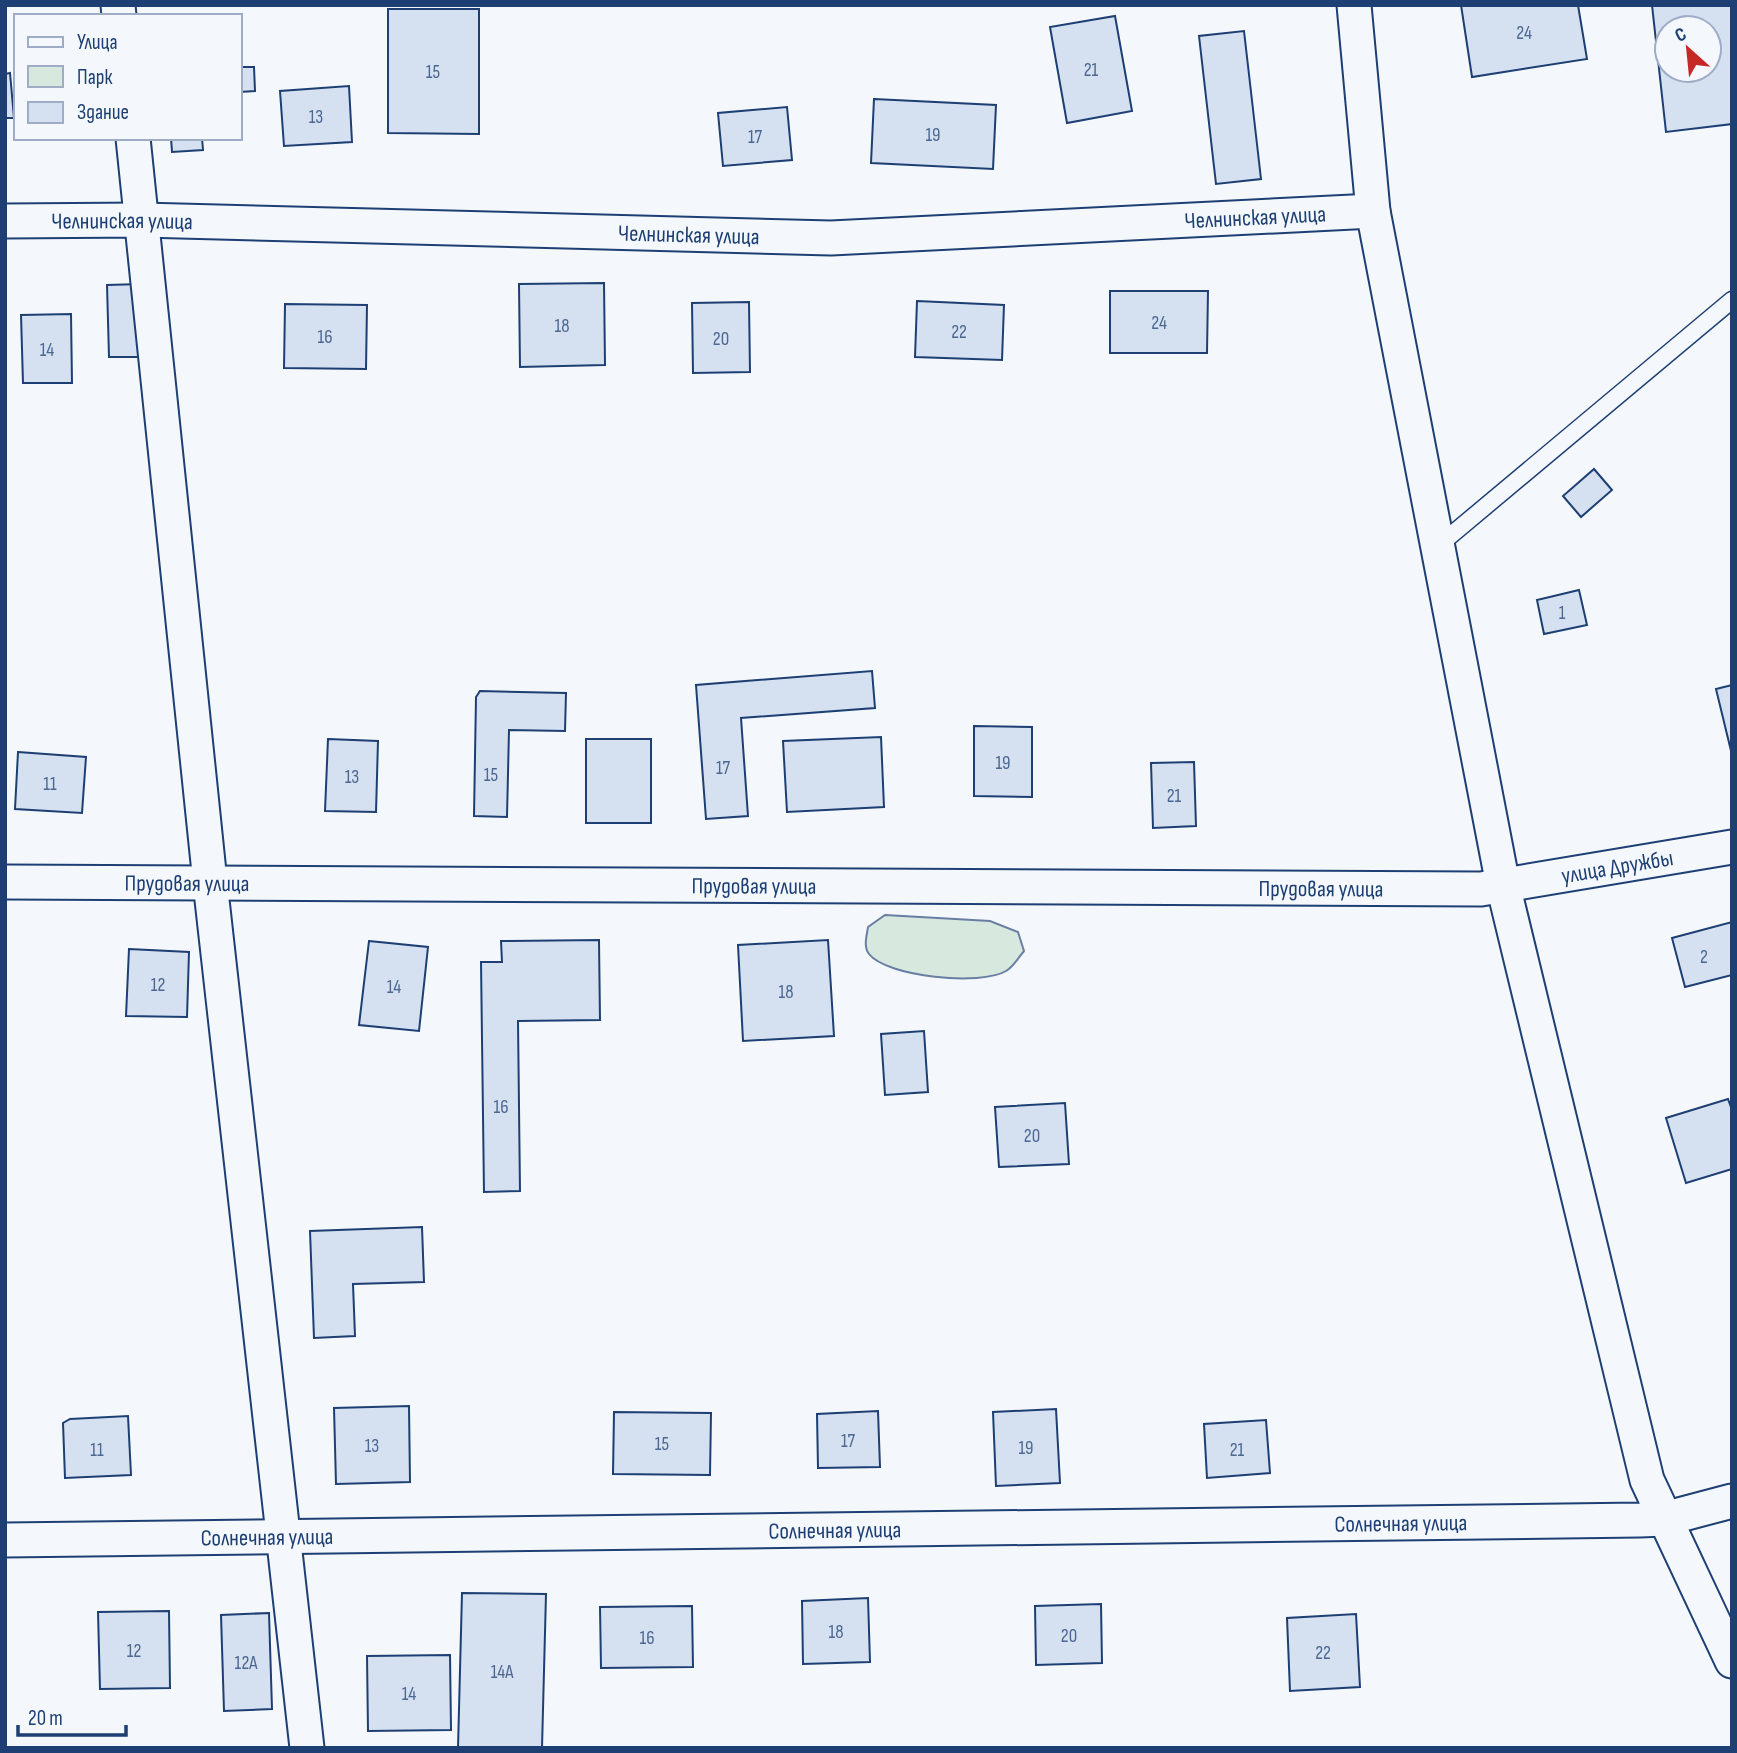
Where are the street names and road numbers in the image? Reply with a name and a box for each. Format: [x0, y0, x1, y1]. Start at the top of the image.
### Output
street label: Челнинская улица [1184, 200, 1327, 235]
street label: Челнинская улица [51, 207, 193, 236]
street label: Челнинская улица [618, 219, 760, 251]
street label: улица Дружбы [1559, 844, 1675, 890]
street label: Прудовая улица [125, 870, 249, 898]
street label: Прудовая улица [691, 872, 816, 901]
street label: Прудовая улица [1258, 875, 1383, 904]
street label: Солнечная улица [1334, 1509, 1467, 1539]
street label: Солнечная улица [768, 1516, 902, 1546]
street label: Солнечная улица [200, 1523, 334, 1553]

